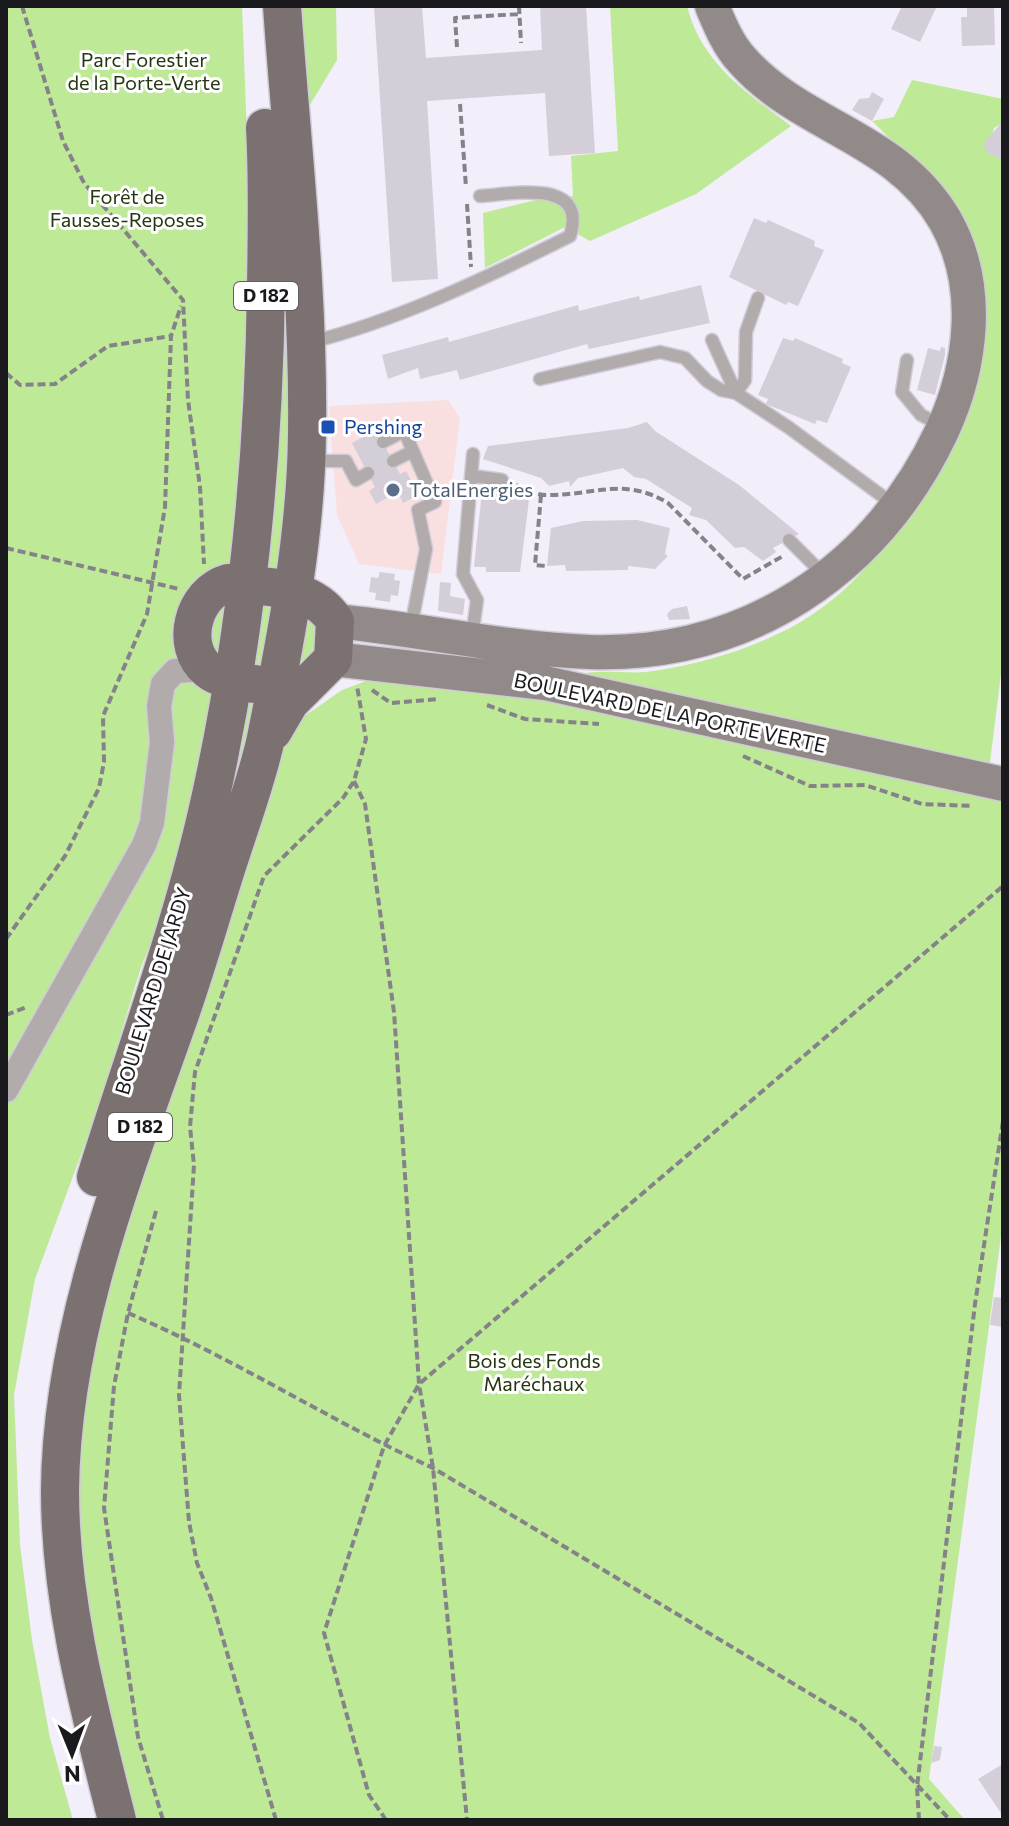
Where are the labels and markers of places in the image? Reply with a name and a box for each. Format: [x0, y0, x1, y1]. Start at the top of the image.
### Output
place label: Pershing [344, 414, 423, 438]
marker: Pershing [319, 418, 337, 436]
place label: TotalEnergies [409, 477, 533, 501]
marker: TotalEnergies [384, 481, 402, 499]

